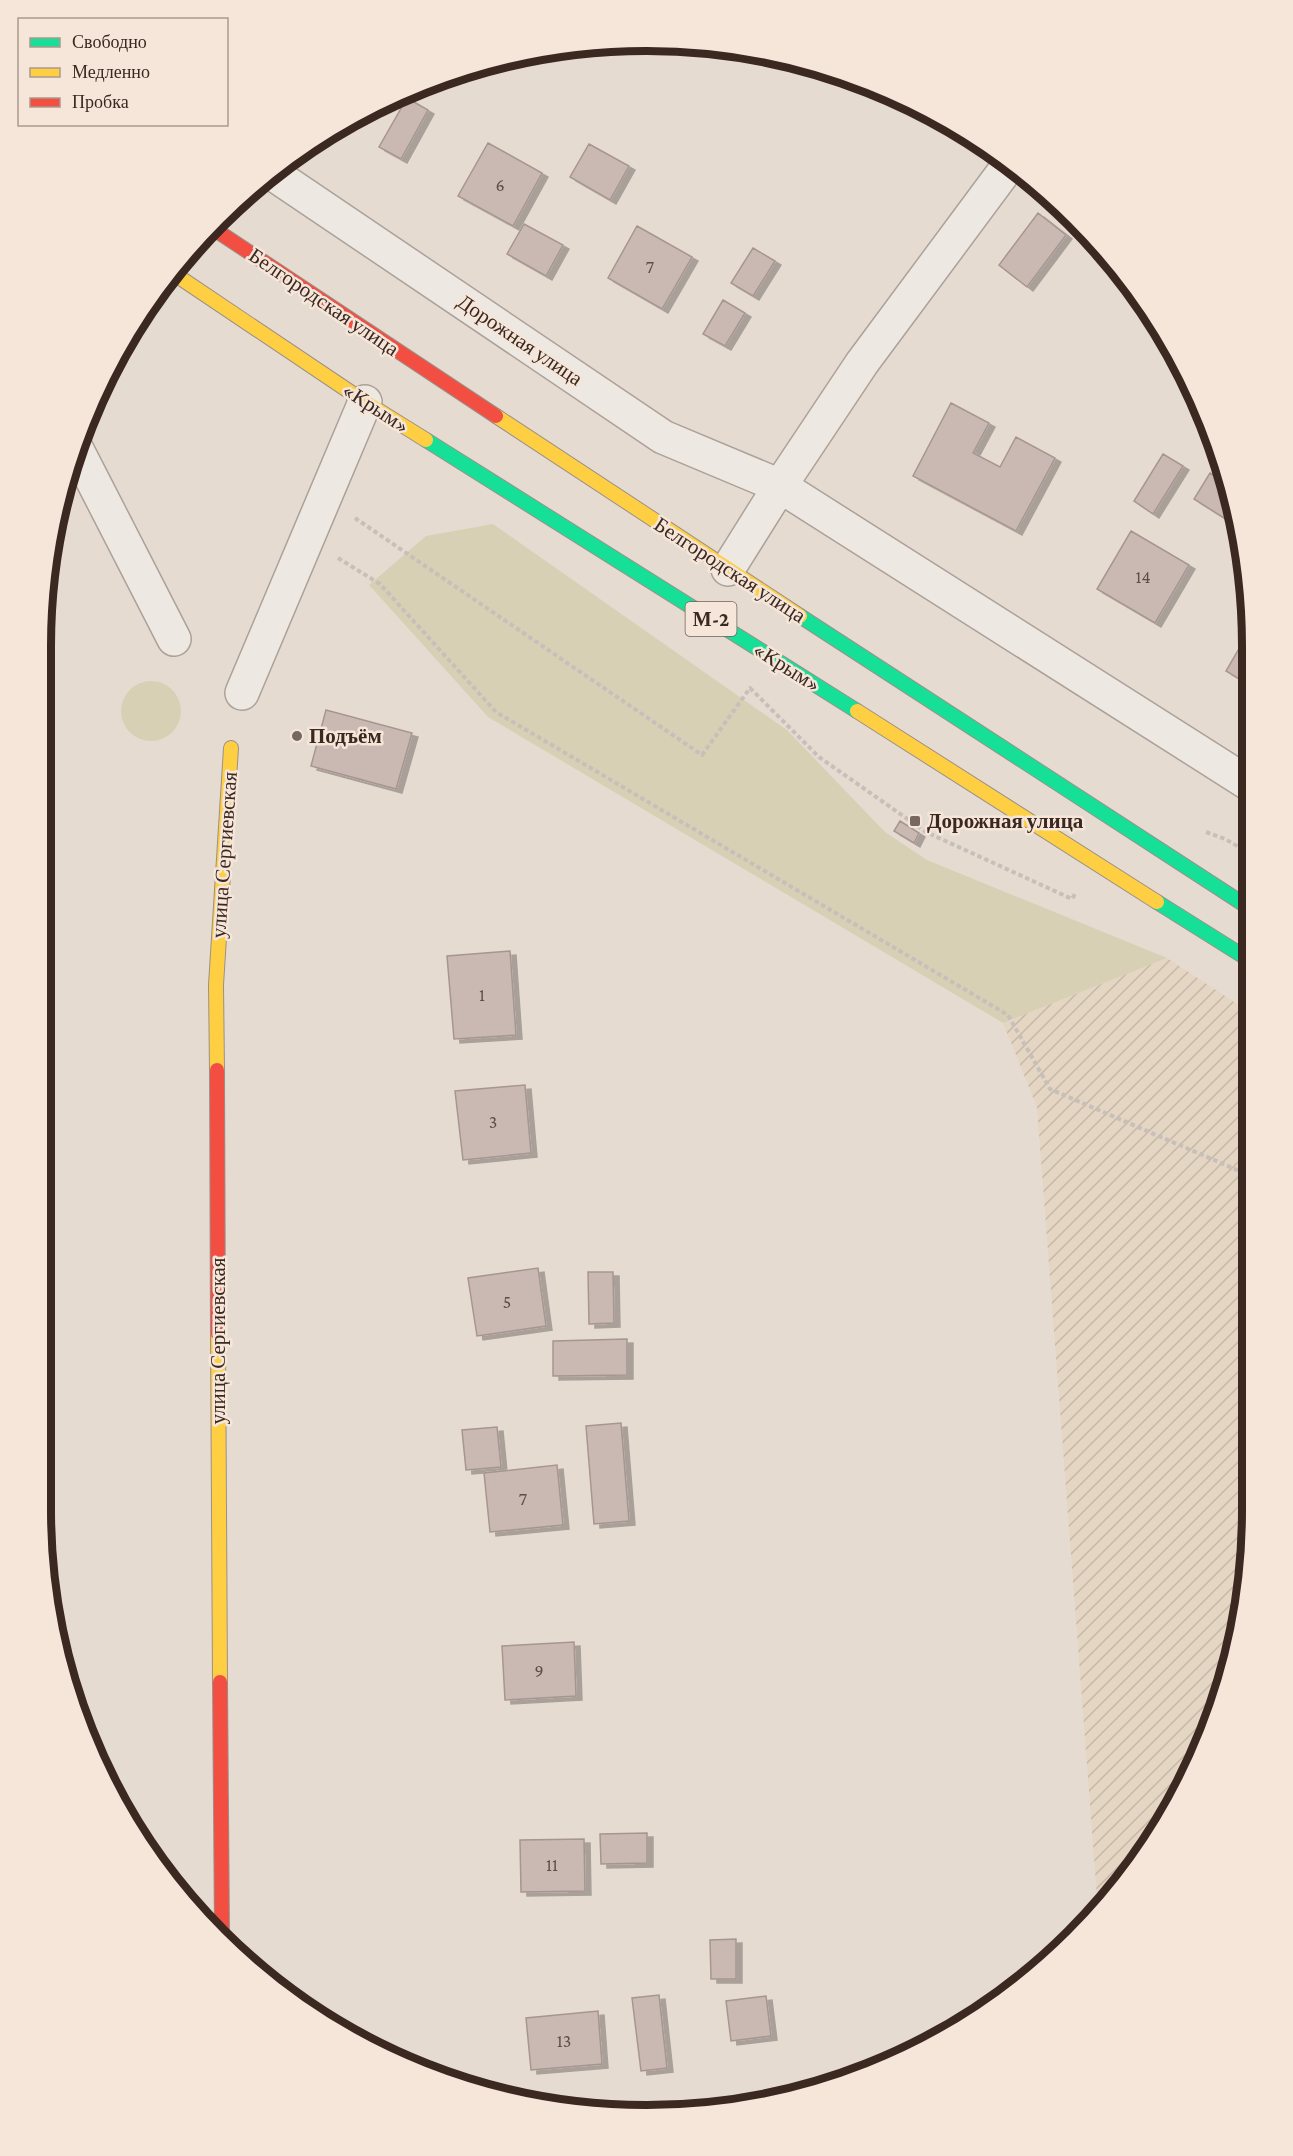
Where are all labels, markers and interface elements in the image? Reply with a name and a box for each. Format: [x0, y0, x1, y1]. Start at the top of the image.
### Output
legend [18, 18, 228, 126]
text: Свободно [72, 32, 147, 52]
text: Медленно [72, 62, 150, 82]
text: Пробка [72, 92, 129, 112]
house number: 6 [495, 175, 505, 195]
street label: Белгородская улица [245, 243, 404, 361]
house number: 7 [646, 257, 654, 277]
street label: Дорожная улица [453, 289, 588, 391]
street label: «Крым» [338, 378, 414, 438]
street label: Белгородская улица [650, 512, 811, 628]
house number: 14 [1135, 567, 1151, 587]
road number: М-2 [686, 602, 736, 636]
street label: «Крым» [749, 637, 825, 697]
place label: Подъём [309, 724, 382, 748]
marker: Подъём [290, 729, 304, 743]
street label: улица Сергиевская [206, 771, 242, 939]
place label: Дорожная улица [927, 809, 1084, 833]
marker: Дорожная улица [908, 814, 922, 828]
house number: 1 [479, 985, 485, 1005]
house number: 3 [489, 1112, 497, 1132]
street label: улица Сергиевская [206, 1257, 230, 1425]
house number: 5 [503, 1292, 511, 1312]
house number: 7 [519, 1489, 527, 1509]
house number: 9 [534, 1661, 544, 1681]
house number: 11 [546, 1855, 558, 1875]
house number: 13 [557, 2031, 571, 2051]

